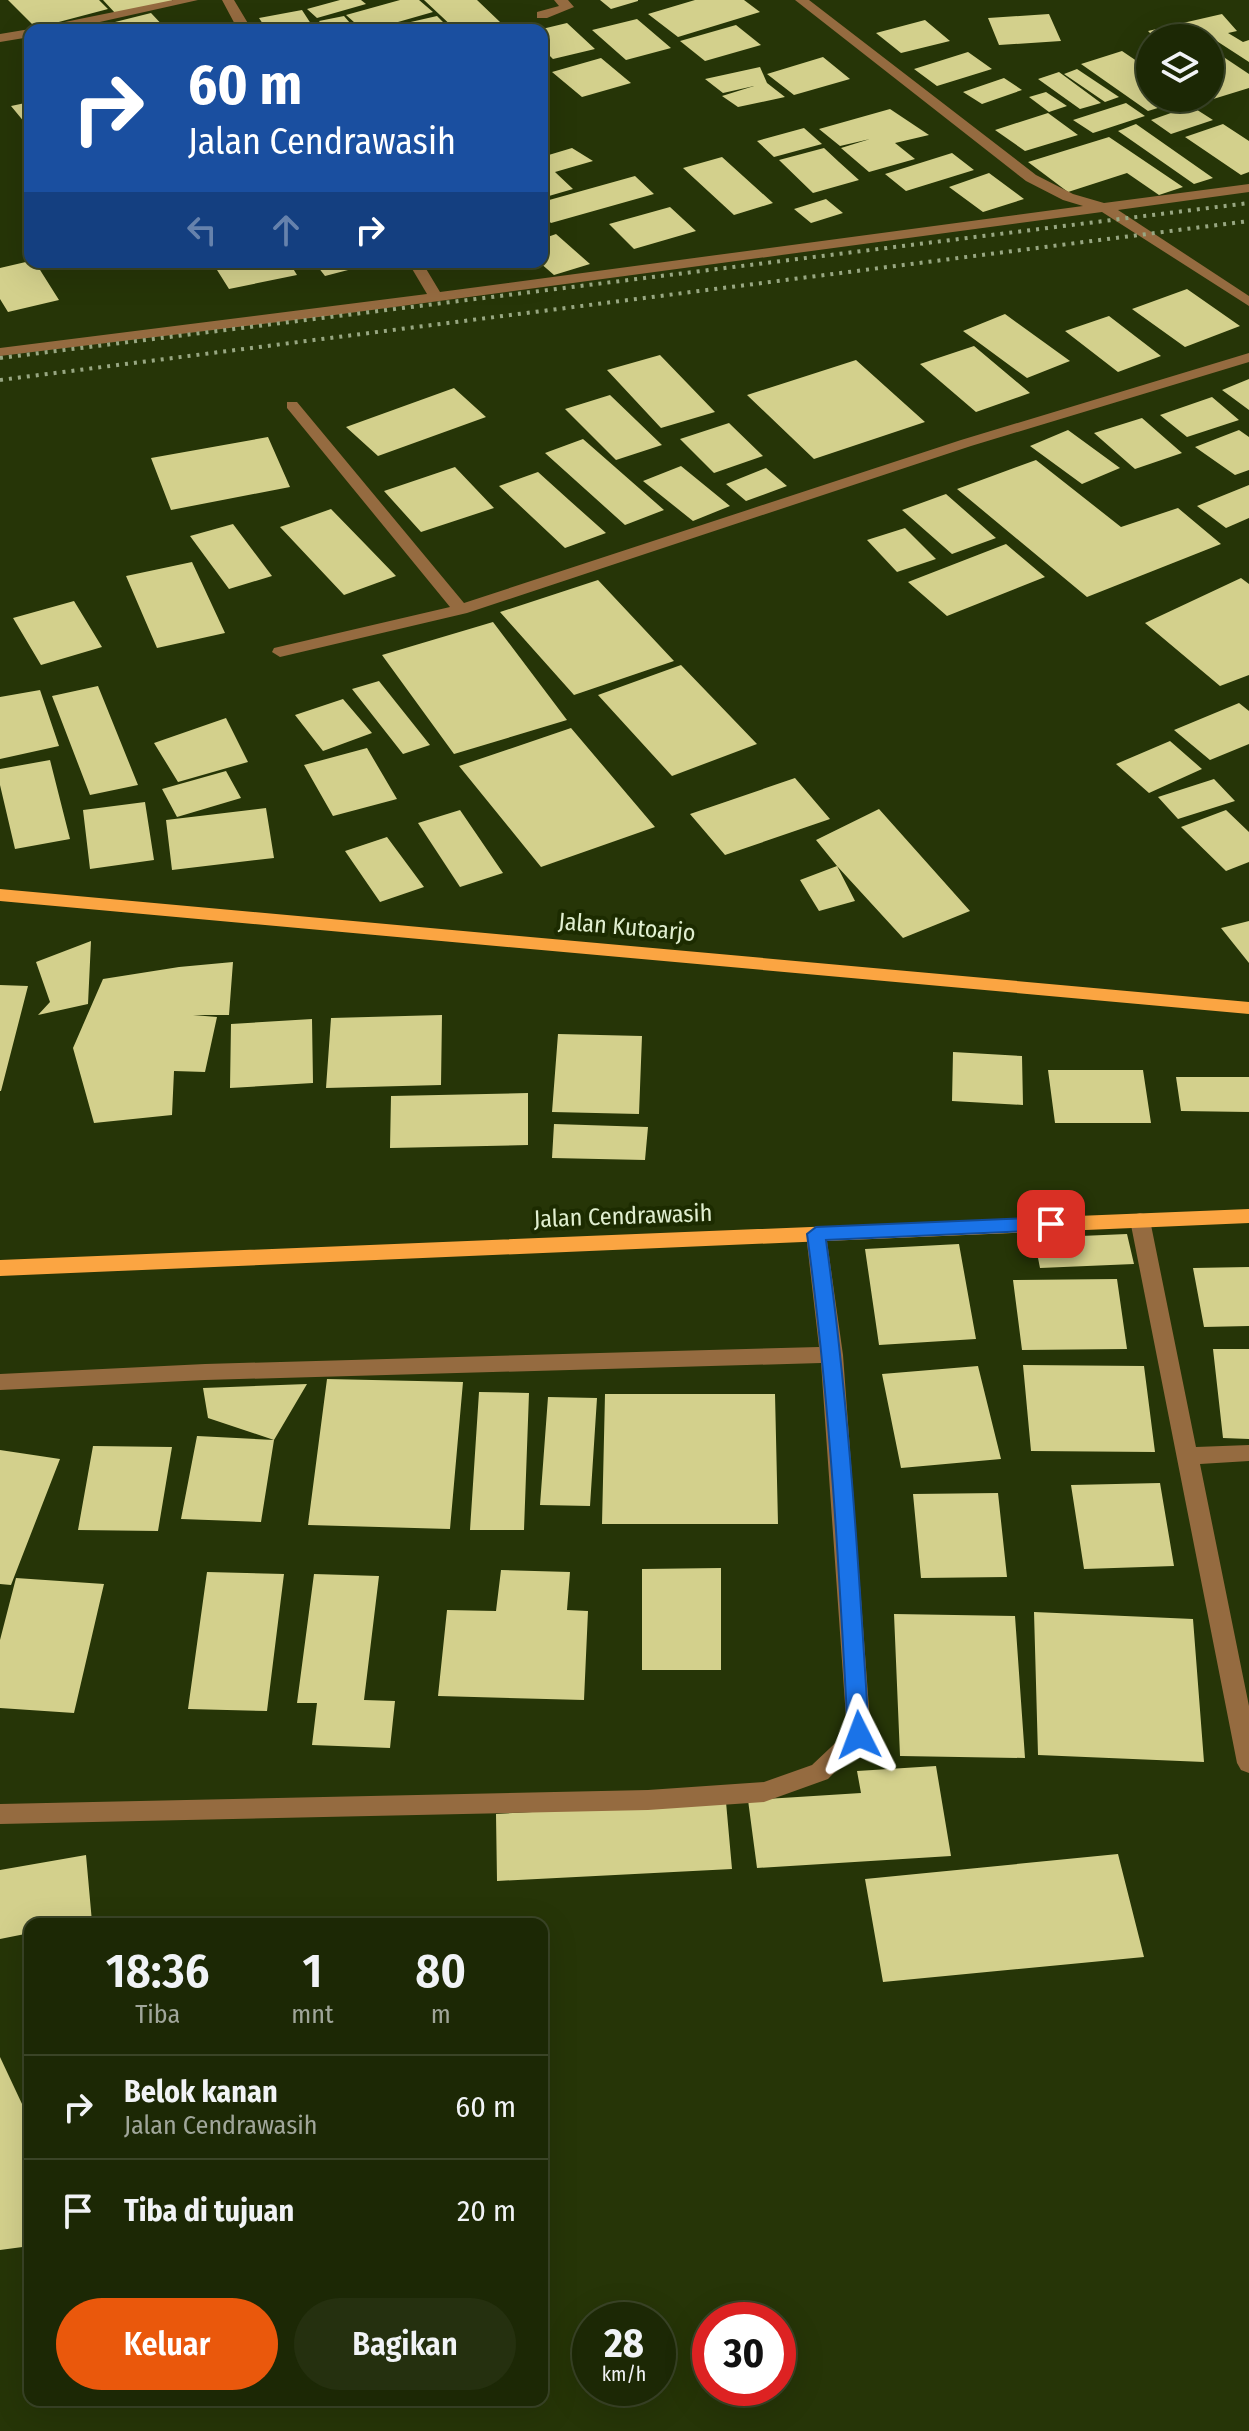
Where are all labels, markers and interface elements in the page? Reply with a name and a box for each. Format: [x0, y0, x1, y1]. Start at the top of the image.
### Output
map controls [1136, 24, 1224, 112]
button: layers [1136, 24, 1224, 112]
text: 60 m [188, 52, 302, 119]
icon: right [56, 56, 160, 160]
text: Jalan Cendrawasih [188, 120, 456, 164]
icon: left [180, 208, 224, 252]
icon: ahead [264, 208, 308, 252]
icon: right [348, 208, 392, 252]
street label: Jalan Kutoarjo [557, 907, 697, 947]
pin [1017, 1190, 1085, 1258]
street label: Jalan Cendrawasih [533, 1199, 713, 1233]
icon: arrive [1029, 1202, 1073, 1246]
position arrow [817, 1693, 901, 1777]
text: 18:36 [106, 1942, 210, 2000]
text: 1 [302, 1942, 322, 2000]
text: 80 [415, 1942, 466, 2000]
text: Tiba [135, 1999, 180, 2030]
text: mnt [291, 1999, 334, 2030]
text: m [431, 1999, 451, 2030]
text: Belok kanan [124, 2074, 278, 2110]
icon: right [56, 2085, 100, 2129]
text: 60 m [455, 2089, 516, 2125]
text: Jalan Cendrawasih [124, 2110, 318, 2141]
icon: arrive [56, 2189, 100, 2233]
text: Tiba di tujuan [124, 2193, 294, 2229]
text: 20 m [457, 2193, 516, 2229]
button: Keluar [56, 2298, 278, 2390]
button: Bagikan [294, 2298, 516, 2390]
speed limit sign: 30 [692, 2302, 796, 2406]
text: 28 [604, 2320, 644, 2368]
text: km/h [602, 2362, 646, 2386]

